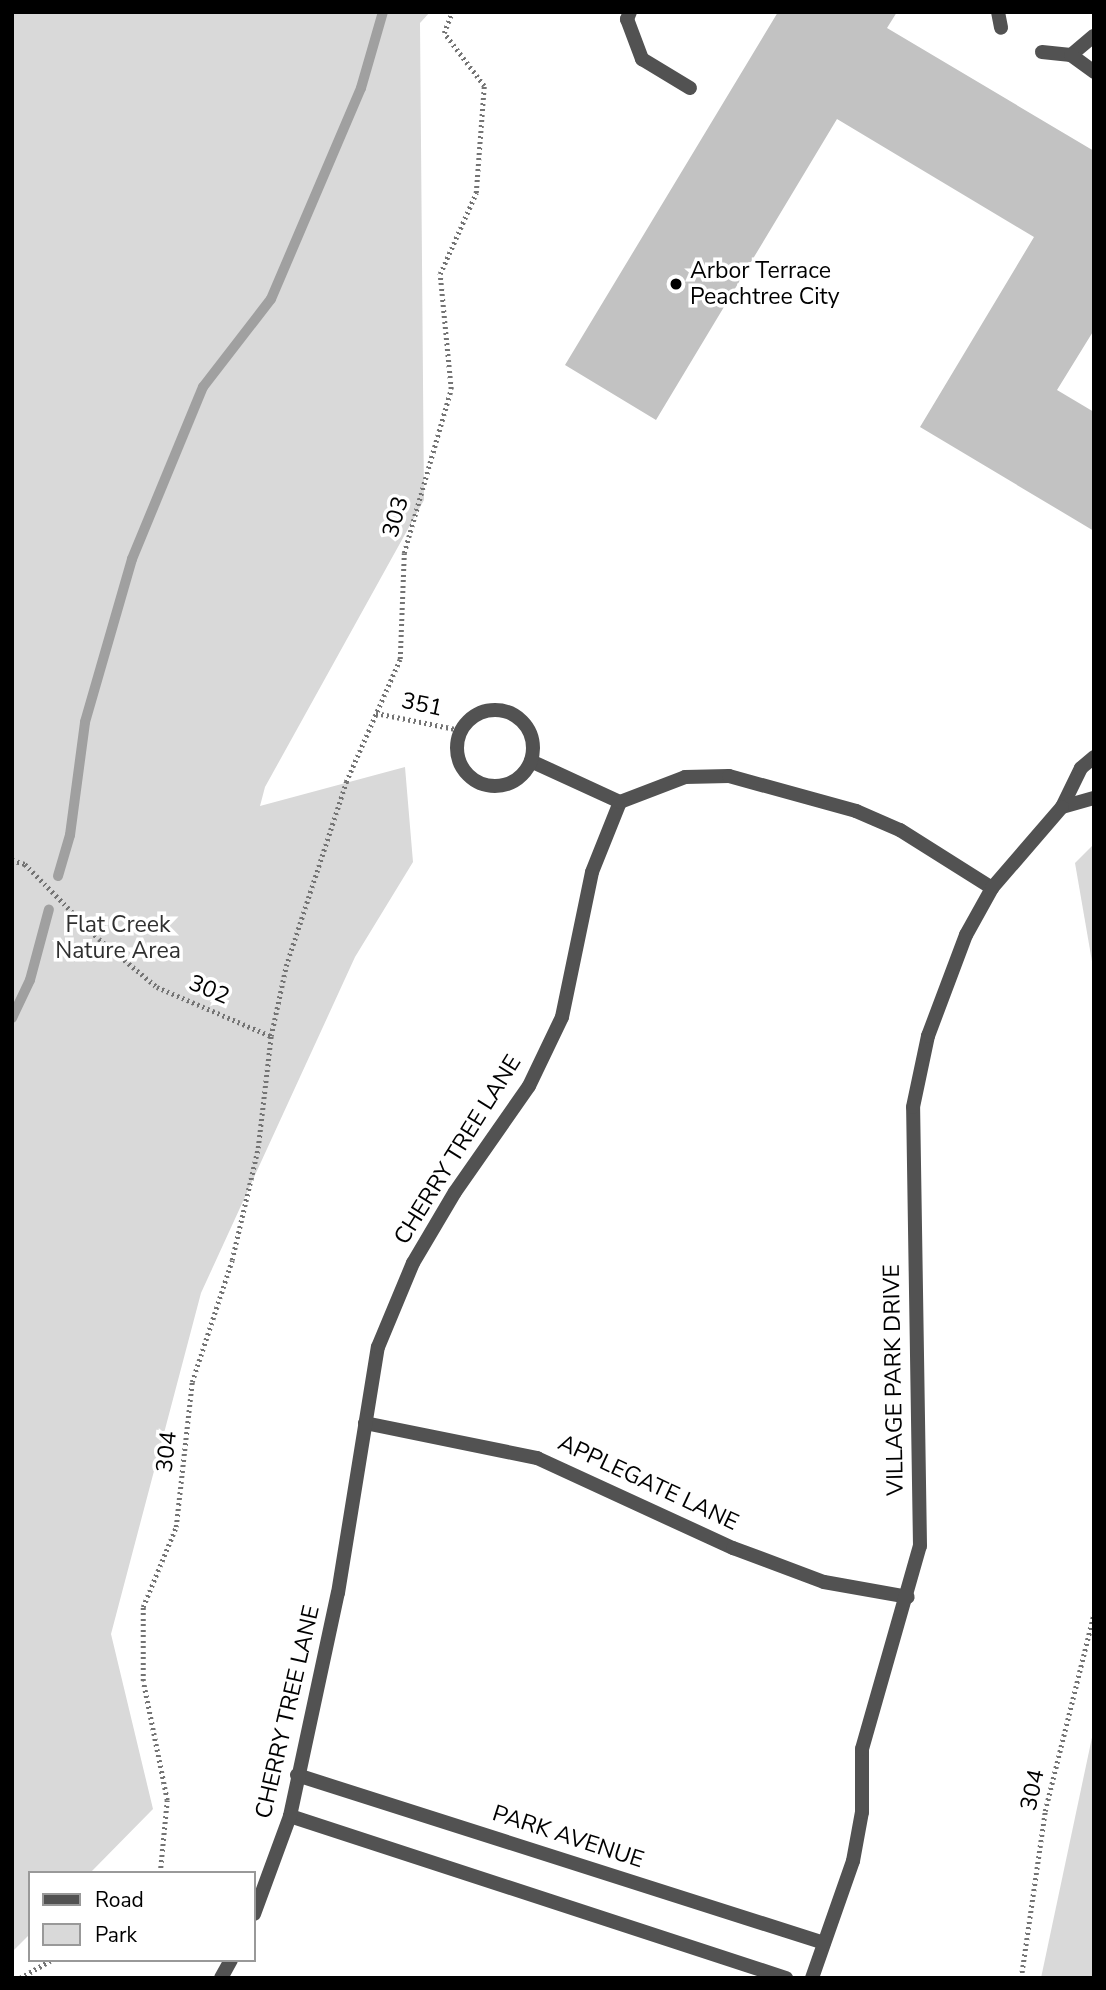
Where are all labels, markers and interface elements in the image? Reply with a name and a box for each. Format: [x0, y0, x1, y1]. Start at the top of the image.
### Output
place label: Arbor Terrace Peachtree City [690, 257, 840, 311]
marker: Arbor Terrace Peachtree City [668, 276, 684, 292]
street label: 303 [377, 493, 415, 541]
street label: 351 [399, 687, 445, 723]
park label: Flat Creek Nature Area [55, 911, 181, 965]
street label: 302 [185, 969, 233, 1011]
street label: CHERRY TREE LANE [389, 1050, 527, 1250]
street label: VILLAGE PARK DRIVE [878, 1264, 910, 1496]
street label: APPLEGATE LANE [553, 1429, 743, 1537]
street label: 304 [151, 1430, 183, 1474]
street label: CHERRY TREE LANE [250, 1603, 326, 1821]
street label: 304 [1015, 1767, 1051, 1813]
street label: PARK AVENUE [489, 1800, 647, 1874]
legend [28, 1871, 256, 1962]
text: Road [95, 1886, 144, 1914]
text: Park [95, 1921, 137, 1949]

